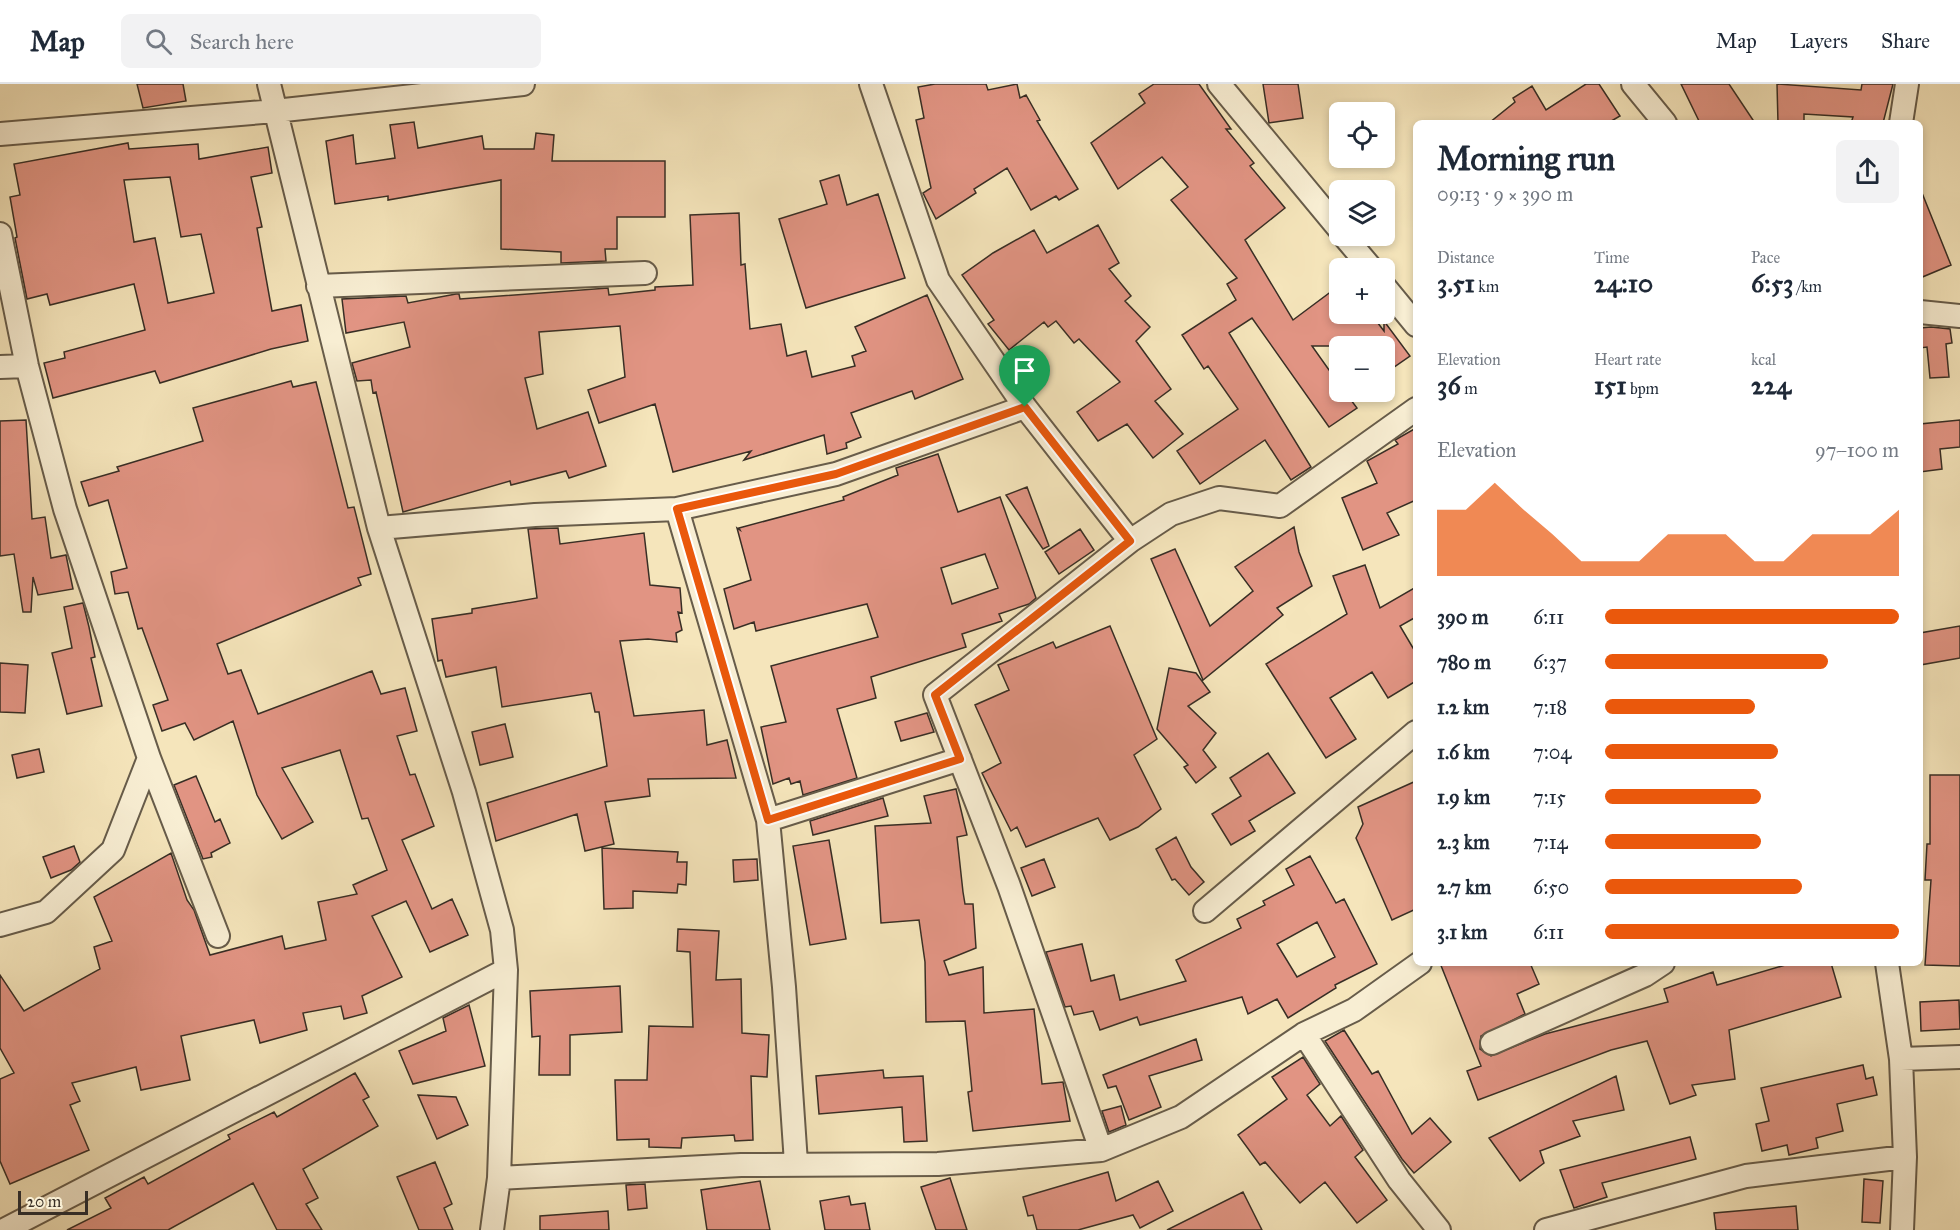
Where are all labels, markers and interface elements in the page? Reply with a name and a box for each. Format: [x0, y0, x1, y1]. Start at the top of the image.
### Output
search box [121, 14, 541, 68]
text: Map [30, 24, 85, 59]
icon: search [142, 25, 175, 58]
text: Search here [190, 28, 294, 55]
text: Map [1716, 28, 1757, 54]
text: Layers [1790, 28, 1848, 54]
text: Share [1881, 28, 1930, 54]
map controls [1329, 102, 1395, 402]
button: locate [1329, 102, 1395, 168]
text: Morning run [1437, 139, 1615, 179]
button: share [1836, 140, 1899, 203]
button: layers [1329, 180, 1395, 246]
text: 09:13 · 9 × 390 m [1437, 182, 1573, 206]
text: Distance [1437, 248, 1494, 267]
text: Time [1594, 248, 1629, 267]
text: Pace [1751, 248, 1780, 267]
button: + [1329, 258, 1395, 324]
text: 3.51 [1437, 267, 1475, 299]
text: 24:10 [1594, 267, 1653, 299]
text: 6:53 [1751, 267, 1793, 299]
text: km [1475, 277, 1499, 296]
text: /km [1793, 277, 1822, 296]
button: − [1329, 336, 1395, 402]
pin [999, 345, 1050, 407]
text: Elevation [1437, 350, 1501, 369]
text: Heart rate [1594, 350, 1661, 369]
text: kcal [1751, 350, 1776, 369]
icon: arrive [1008, 354, 1041, 387]
text: 36 [1437, 369, 1461, 401]
text: 151 [1594, 369, 1626, 401]
text: 224 [1751, 369, 1791, 401]
text: m [1461, 379, 1478, 398]
text: bpm [1626, 379, 1659, 398]
text: Elevation [1437, 438, 1516, 462]
text: 97–100 m [1815, 438, 1899, 462]
text: 390 m [1437, 605, 1489, 629]
text: 6:11 [1533, 605, 1564, 629]
text: 780 m [1437, 650, 1491, 674]
text: 6:37 [1533, 650, 1567, 674]
text: 1.2 km [1437, 695, 1489, 719]
text: 7:18 [1533, 695, 1567, 719]
text: 1.6 km [1437, 740, 1490, 764]
text: 7:04 [1533, 740, 1572, 764]
text: 1.9 km [1437, 785, 1490, 809]
text: 7:15 [1533, 785, 1566, 809]
text: 2.3 km [1437, 830, 1490, 854]
text: 7:14 [1533, 830, 1568, 854]
text: 2.7 km [1437, 875, 1491, 899]
text: 6:50 [1533, 875, 1569, 899]
text: 3.1 km [1437, 920, 1487, 944]
text: 6:11 [1533, 920, 1564, 944]
scale bar [18, 1188, 88, 1216]
text: 20 m [27, 1192, 61, 1211]

